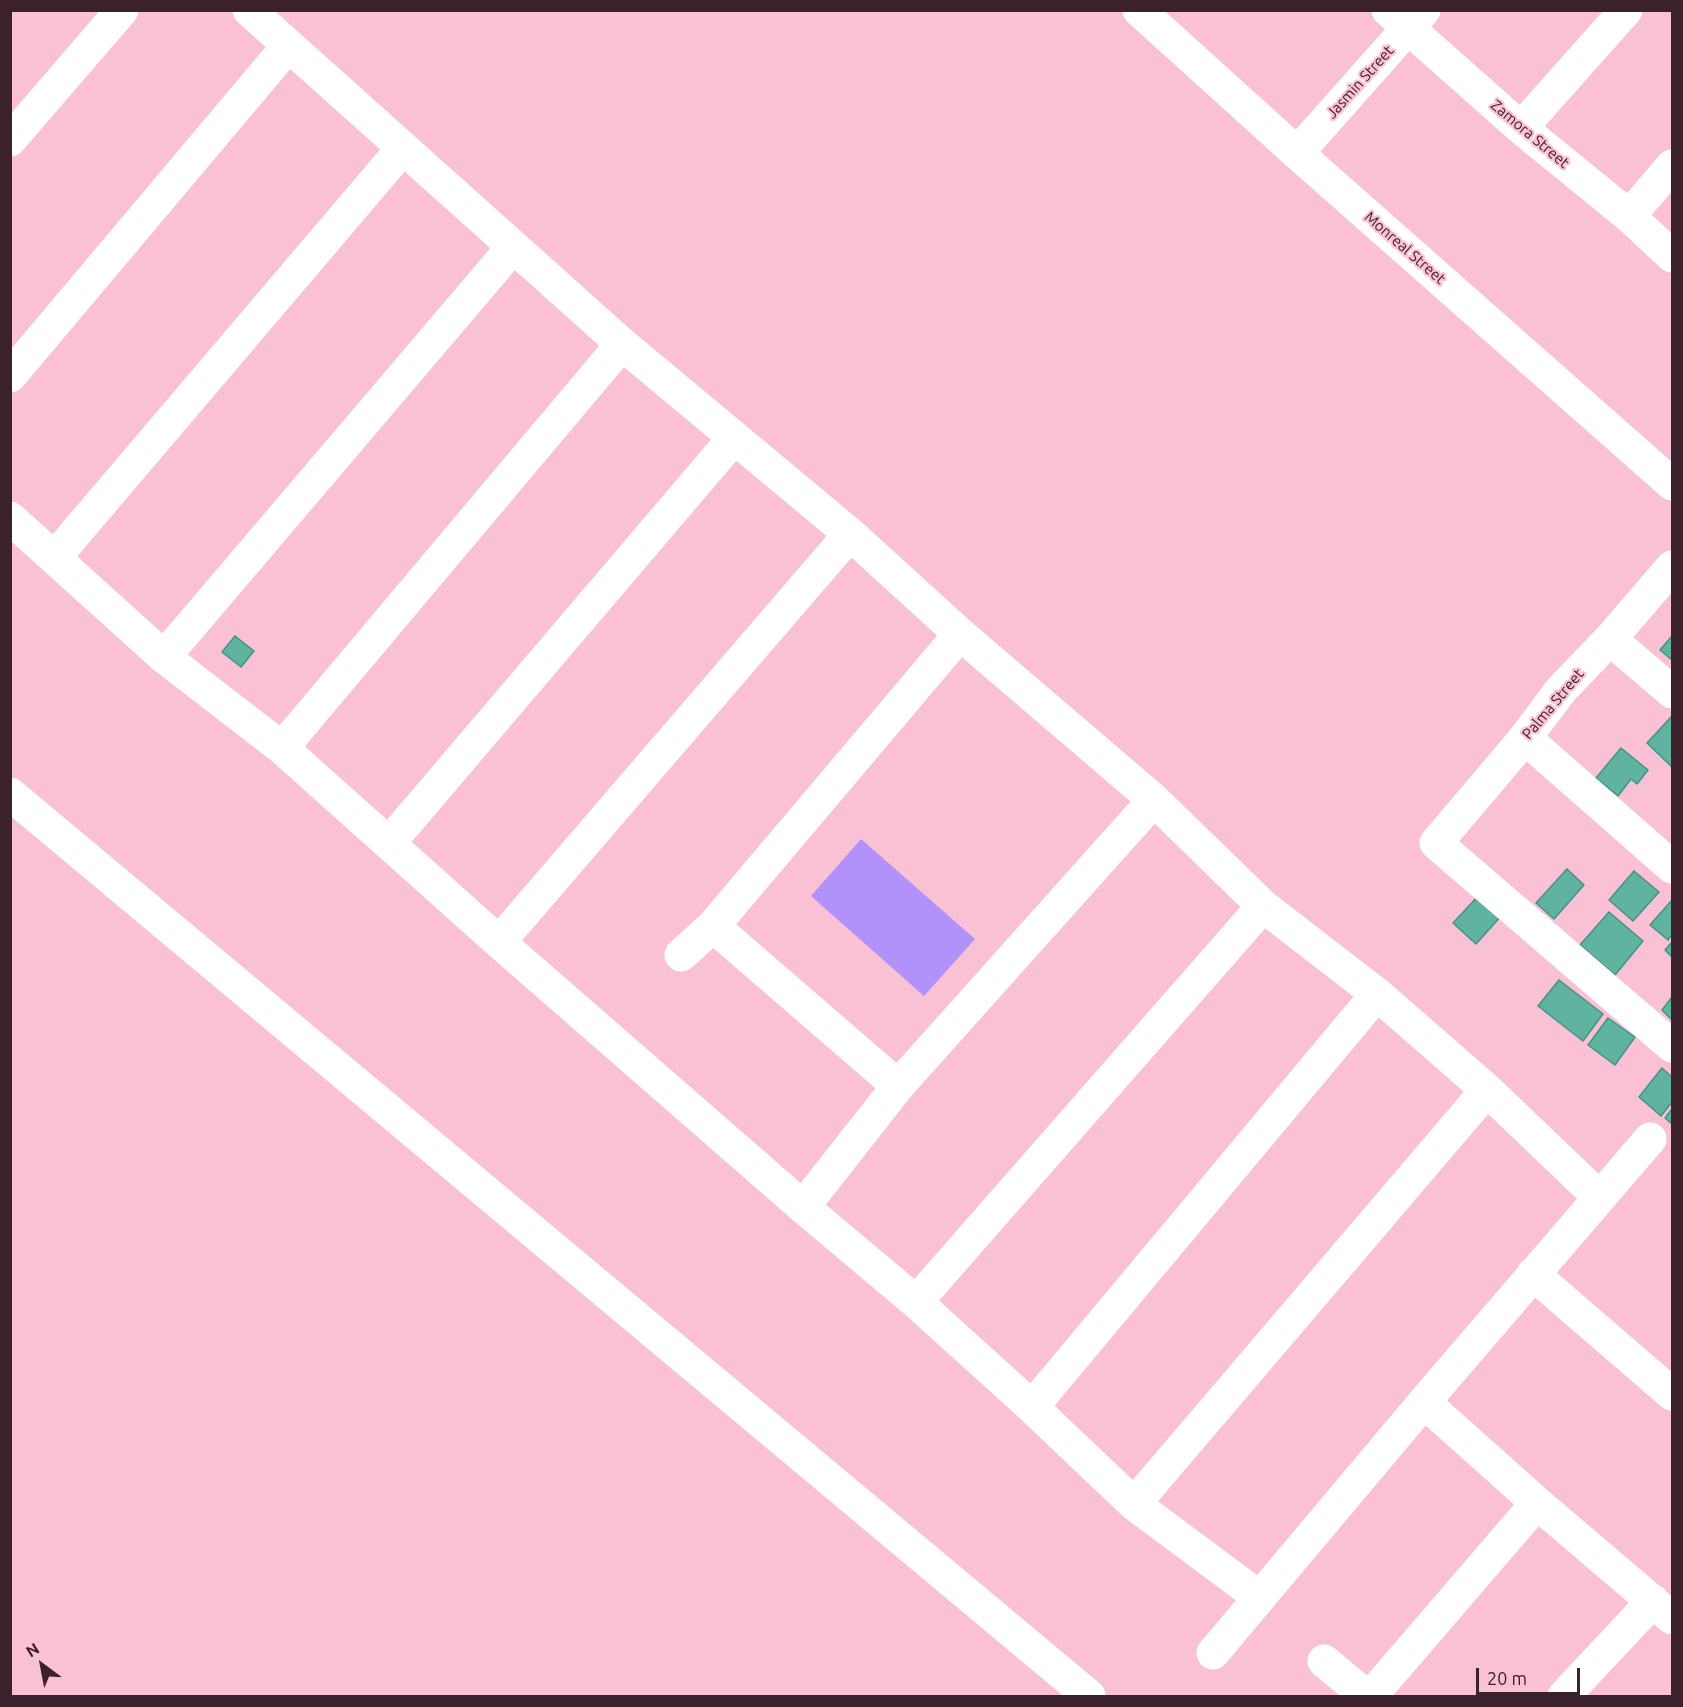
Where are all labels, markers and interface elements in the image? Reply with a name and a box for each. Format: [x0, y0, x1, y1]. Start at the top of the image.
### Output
street label: Jasmin Street [1323, 42, 1397, 122]
street label: Zamora Street [1487, 96, 1573, 172]
street label: Monreal Street [1361, 208, 1449, 288]
street label: Palma Street [1518, 665, 1588, 743]
north arrow [12, 1635, 72, 1695]
text: N [23, 1639, 42, 1661]
scale bar [1479, 1656, 1582, 1694]
text: 20 m [1487, 1668, 1527, 1688]

